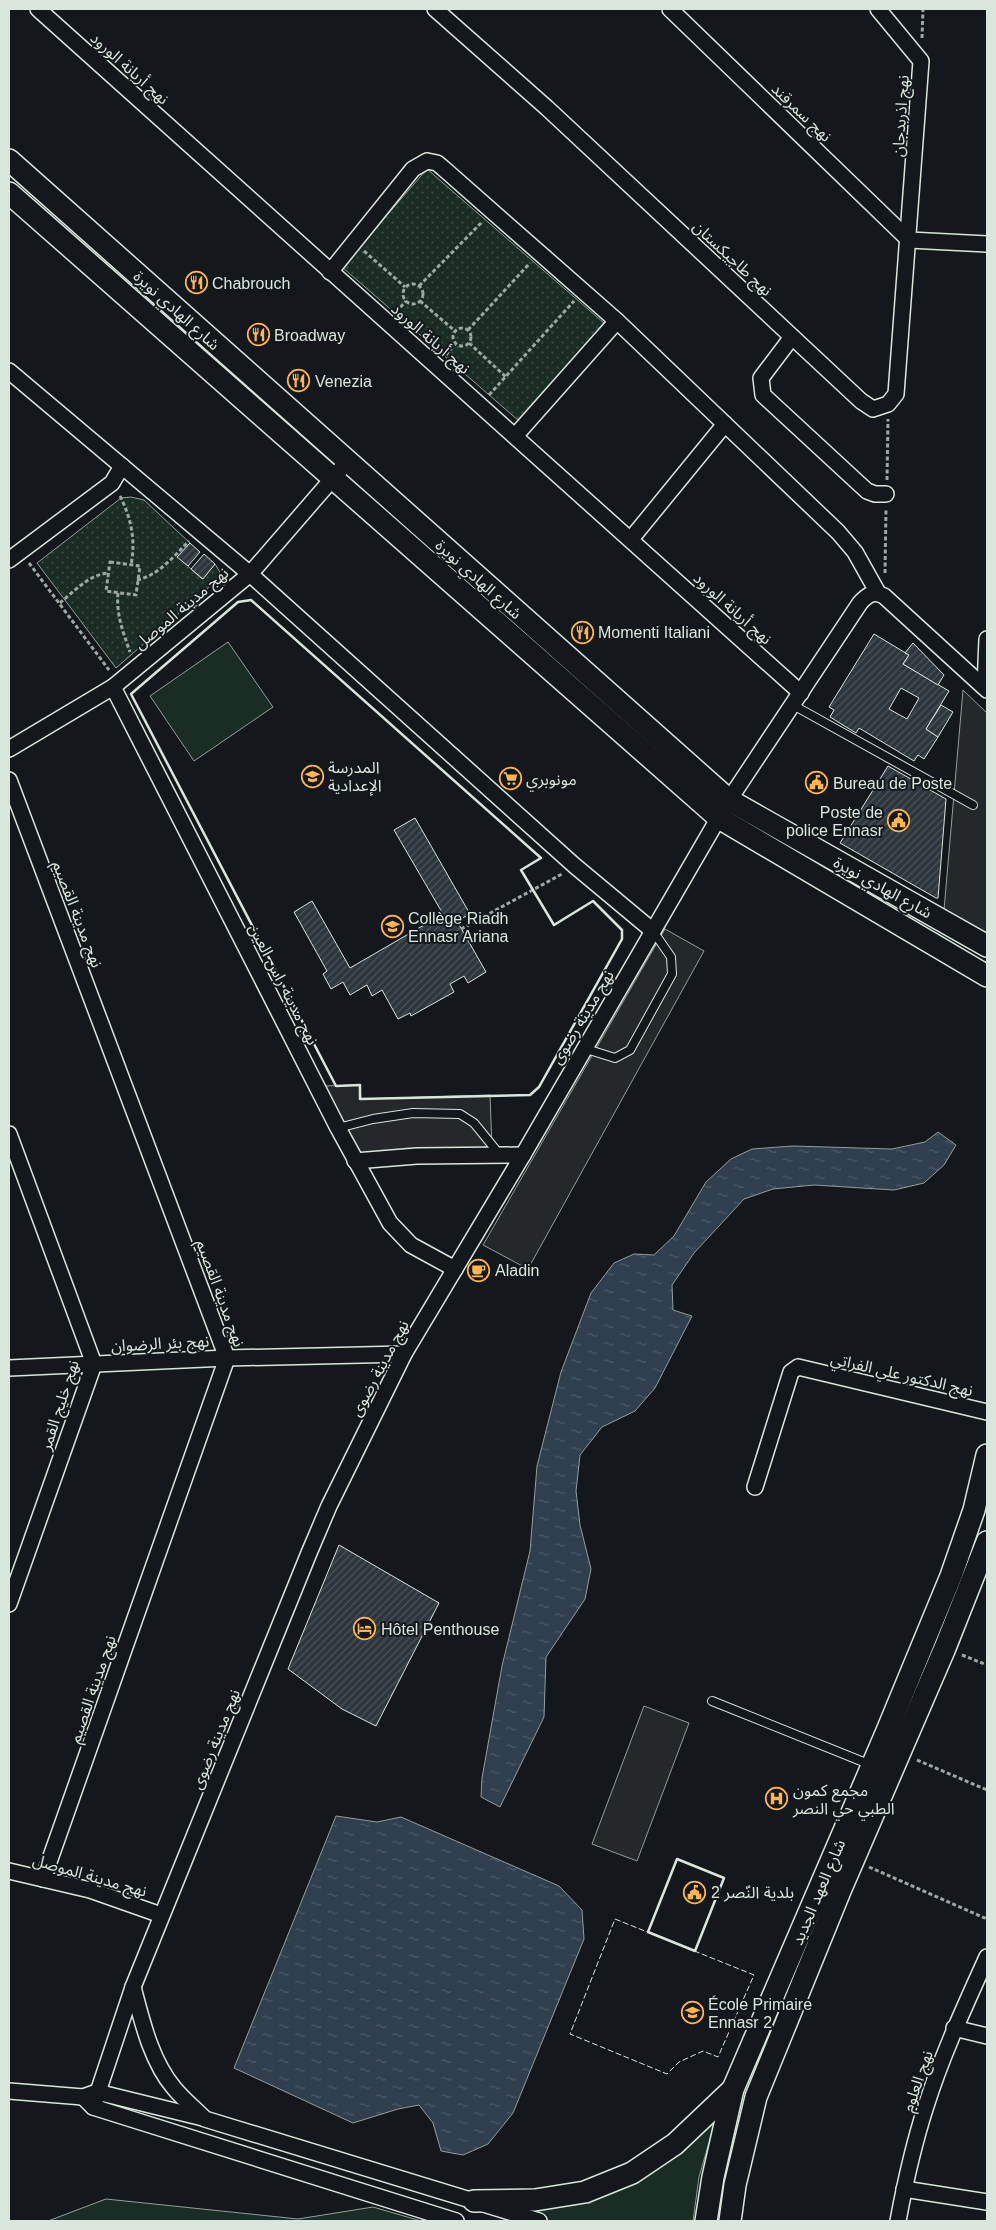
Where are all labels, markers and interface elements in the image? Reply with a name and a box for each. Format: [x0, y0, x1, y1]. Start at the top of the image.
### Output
street label: نهج أريانة الورود [85, 28, 173, 111]
street label: نهج اذربدجان [889, 75, 916, 158]
street label: نهج سمرقند [766, 80, 835, 148]
street label: نهج طاجيكستان [687, 218, 776, 302]
street label: شارع الهادي نويرة [128, 267, 223, 356]
restaurant icon: Chabrouch [184, 271, 208, 295]
place label: Chabrouch [212, 275, 290, 292]
street label: نهج أريانة الورود [385, 299, 474, 380]
restaurant icon: Broadway [246, 323, 270, 347]
place label: Broadway [274, 327, 345, 344]
restaurant icon: Venezia [287, 369, 311, 393]
place label: Venezia [315, 373, 372, 390]
street label: شارع الهادي نويرة [430, 536, 525, 625]
street label: نهج مدينة الموصل [131, 564, 234, 656]
street label: نهج أريانة الورود [688, 568, 776, 651]
restaurant icon: Momenti Italiani [570, 620, 594, 644]
place label: Momenti Italiani [598, 624, 710, 641]
place label: المدرسة الإعدادية [328, 759, 382, 796]
school or university icon: المدرسة الإعدادية [300, 764, 324, 788]
supermarket icon: مونوبري [498, 767, 522, 791]
place label: مونوبري [526, 771, 577, 792]
public building icon: Bureau de Poste [805, 771, 829, 795]
place label: Bureau de Poste [833, 775, 952, 792]
place label: Poste de police Ennasr [786, 804, 884, 839]
public building icon: Poste de police Ennasr [887, 809, 911, 833]
street label: شارع الهادي نويرة [829, 853, 935, 925]
street label: نهج مدينة القصيم [46, 859, 106, 971]
place label: Collège Riadh Ennasr Ariana [408, 910, 509, 945]
school or university icon: Collège Riadh Ennasr Ariana [380, 915, 404, 939]
street label: نهج مدينة راس العين [242, 921, 321, 1049]
street label: نهج مدينة رضوى [548, 967, 620, 1069]
street label: نهج مدينة القصيم [190, 1237, 248, 1350]
cafe icon: Aladin [467, 1258, 491, 1282]
place label: Aladin [495, 1262, 539, 1279]
street label: نهج مدينة رضوى [347, 1317, 415, 1421]
street label: نهج بئر الرضوان [110, 1332, 210, 1359]
street label: نهج الدكتور علي الفراتي [828, 1350, 975, 1403]
street label: نهج خليج القمر [37, 1358, 86, 1455]
hotel icon: Hôtel Penthouse [353, 1617, 377, 1641]
place label: Hôtel Penthouse [381, 1621, 499, 1638]
street label: نهج مدينة القصيم [66, 1633, 123, 1747]
street label: نهج مدينة رضوى [188, 1687, 247, 1793]
place label: مجمع كمون الطبي حي النصر [792, 1782, 895, 1821]
hospital icon: مجمع كمون الطبي حي النصر [765, 1787, 789, 1811]
street label: شارع العهد الجديد [789, 1837, 852, 1949]
street label: نهج مدينة الموصل [30, 1851, 149, 1904]
public building icon: بلدية النّصر 2 [683, 1880, 707, 1904]
place label: بلدية النّصر 2 [711, 1884, 794, 1902]
place label: École Primaire Ennasr 2 [708, 1995, 812, 2031]
school or university icon: École Primaire Ennasr 2 [680, 2001, 704, 2025]
street label: نهج العلوم [899, 2048, 940, 2115]

